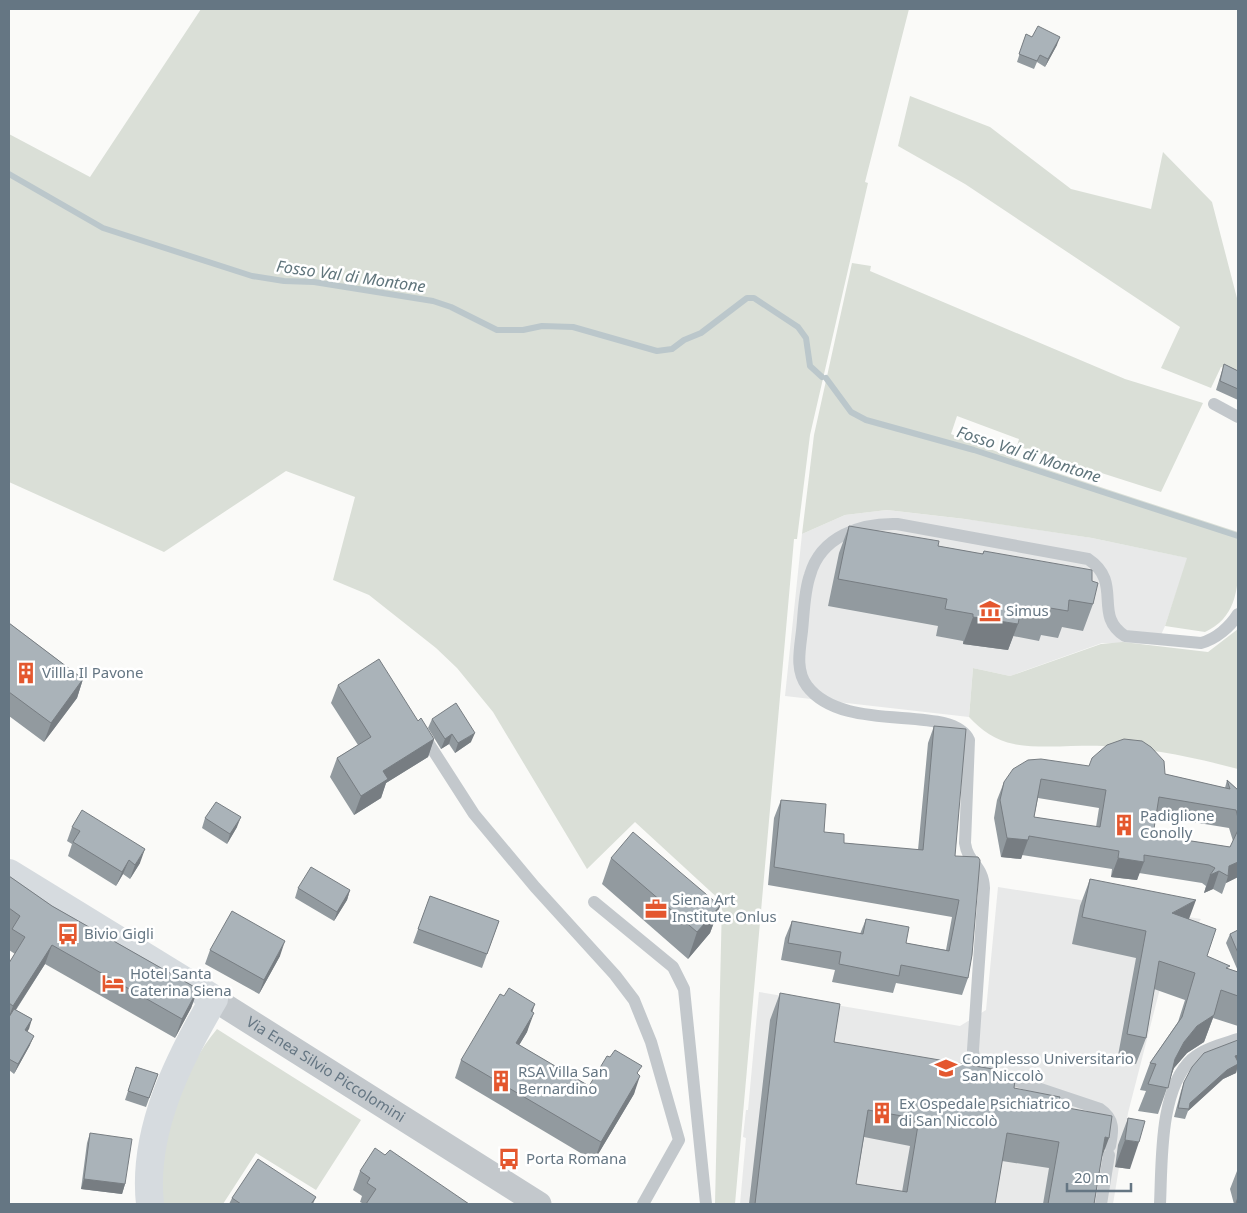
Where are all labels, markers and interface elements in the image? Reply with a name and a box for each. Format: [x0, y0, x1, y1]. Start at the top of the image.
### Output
water label: Fosso Val di Montone [275, 255, 427, 297]
water label: Fosso Val di Montone [954, 420, 1104, 488]
museum icon: Simus [977, 598, 1003, 624]
place label: Simus [1006, 600, 1049, 620]
building icon: Villla Il Pavone [13, 660, 39, 686]
place label: Villla Il Pavone [42, 662, 144, 682]
place label: Padiglione Conolly [1140, 805, 1214, 842]
building icon: Padiglione Conolly [1111, 812, 1137, 838]
place label: Siena Art Institute Onlus [672, 889, 777, 926]
office icon: Siena Art Institute Onlus [643, 896, 669, 922]
bus stop icon: Bivio Gigli [55, 921, 81, 947]
place label: Bivio Gigli [84, 923, 154, 943]
place label: Hotel Santa Caterina Siena [130, 963, 232, 1000]
hotel icon: Hotel Santa Caterina Siena [100, 970, 126, 996]
street label: Via Enea Silvio Piccolomini [243, 1011, 410, 1126]
place label: Complesso Universitario San Niccolò [962, 1048, 1134, 1085]
school or university icon: Complesso Universitario San Niccolò [933, 1055, 959, 1081]
place label: RSA Villa San Bernardino [518, 1061, 608, 1098]
building icon: RSA Villa San Bernardino [488, 1068, 514, 1094]
place label: Ex Ospedale Psichiatrico di San Niccolò [899, 1093, 1070, 1130]
building icon: Ex Ospedale Psichiatrico di San Niccolò [869, 1100, 895, 1126]
bus stop icon: Porta Romana [496, 1146, 522, 1172]
place label: Porta Romana [526, 1148, 627, 1168]
scale bar [1067, 1160, 1131, 1192]
text: 20 m [1074, 1167, 1109, 1187]

